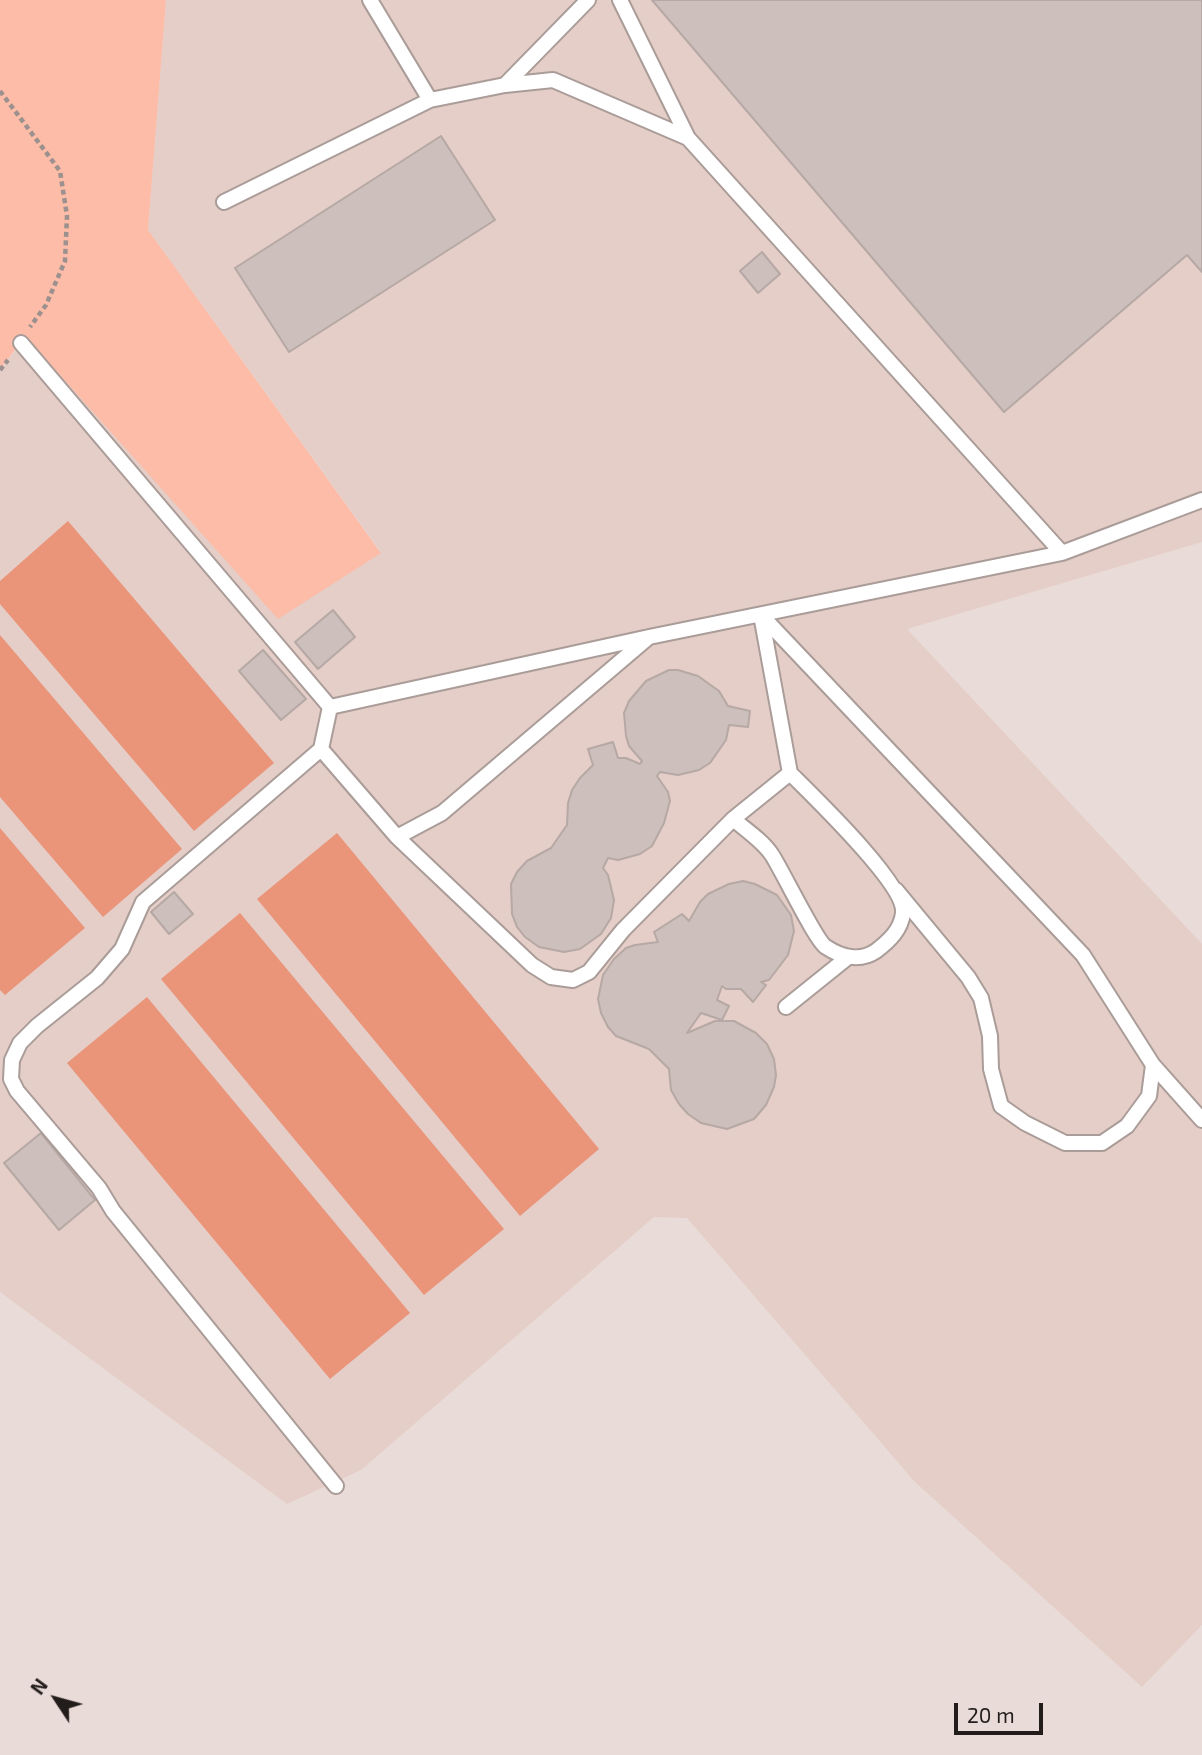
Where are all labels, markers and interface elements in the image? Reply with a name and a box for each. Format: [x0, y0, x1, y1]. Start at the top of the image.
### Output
north arrow [21, 1664, 91, 1734]
text: N [25, 1674, 52, 1699]
scale bar [957, 1688, 1046, 1732]
text: 20 m [967, 1702, 1015, 1727]

